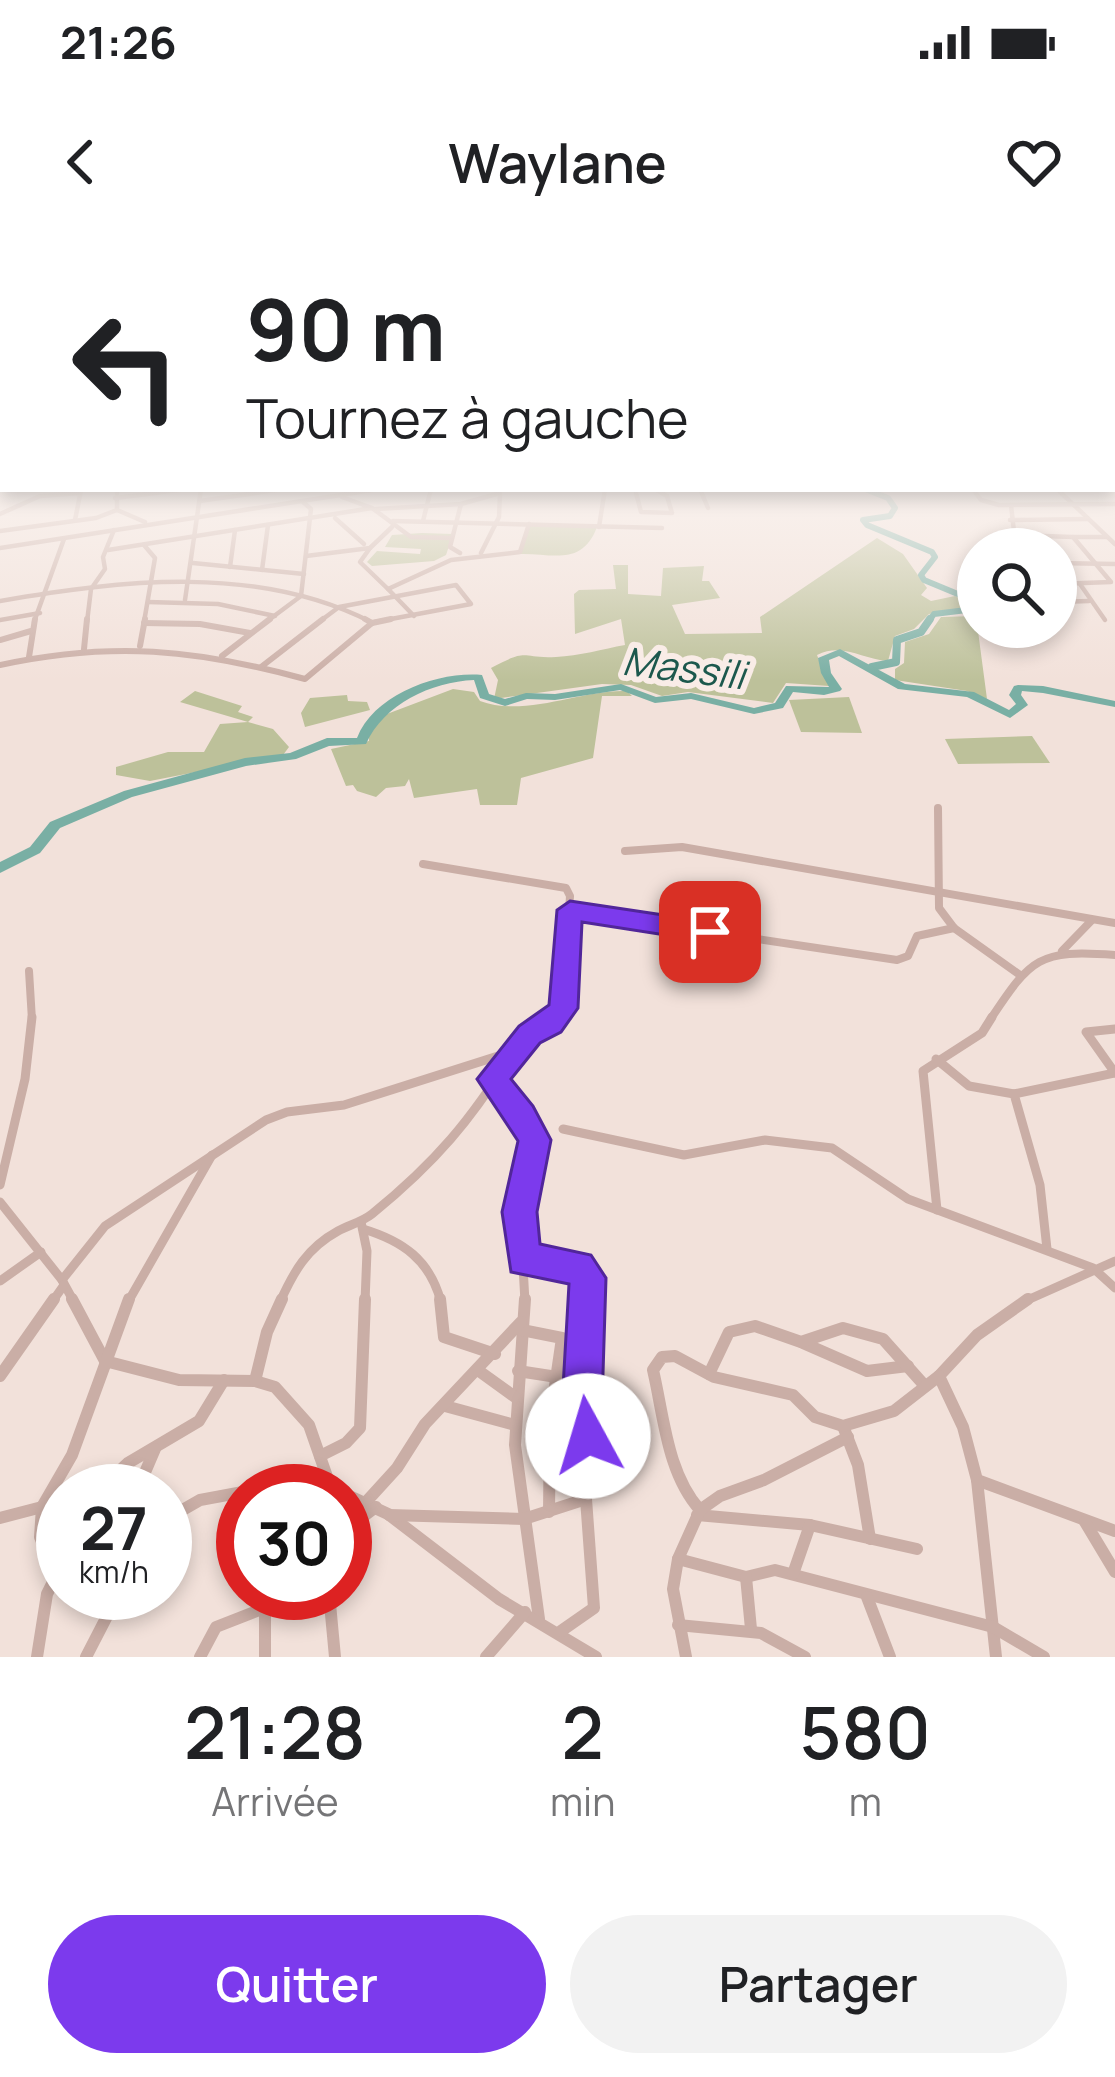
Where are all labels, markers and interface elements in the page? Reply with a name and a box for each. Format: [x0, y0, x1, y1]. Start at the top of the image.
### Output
text: 21:26 [60, 11, 177, 73]
text: Waylane [448, 125, 667, 199]
icon: back [48, 129, 114, 195]
icon: heart [1001, 129, 1067, 195]
text: 90 m [246, 271, 446, 386]
icon: left [48, 288, 204, 444]
text: Tournez à gauche [246, 380, 689, 454]
map controls [957, 528, 1077, 648]
button: search [957, 528, 1077, 648]
water label: Massili [620, 633, 753, 702]
pin [659, 881, 761, 983]
icon: arrive [677, 899, 743, 965]
position arrow [525, 1373, 651, 1499]
speed limit sign: 30 [216, 1464, 372, 1620]
text: 27 [80, 1486, 148, 1568]
text: km/h [79, 1551, 149, 1592]
text: 21:28 [184, 1682, 366, 1781]
text: 2 [562, 1682, 604, 1781]
text: 580 [799, 1682, 931, 1781]
text: Arrivée [211, 1774, 339, 1828]
text: min [550, 1774, 615, 1828]
text: m [849, 1774, 882, 1828]
button: Quitter [48, 1915, 546, 2053]
button: Partager [570, 1915, 1067, 2053]

